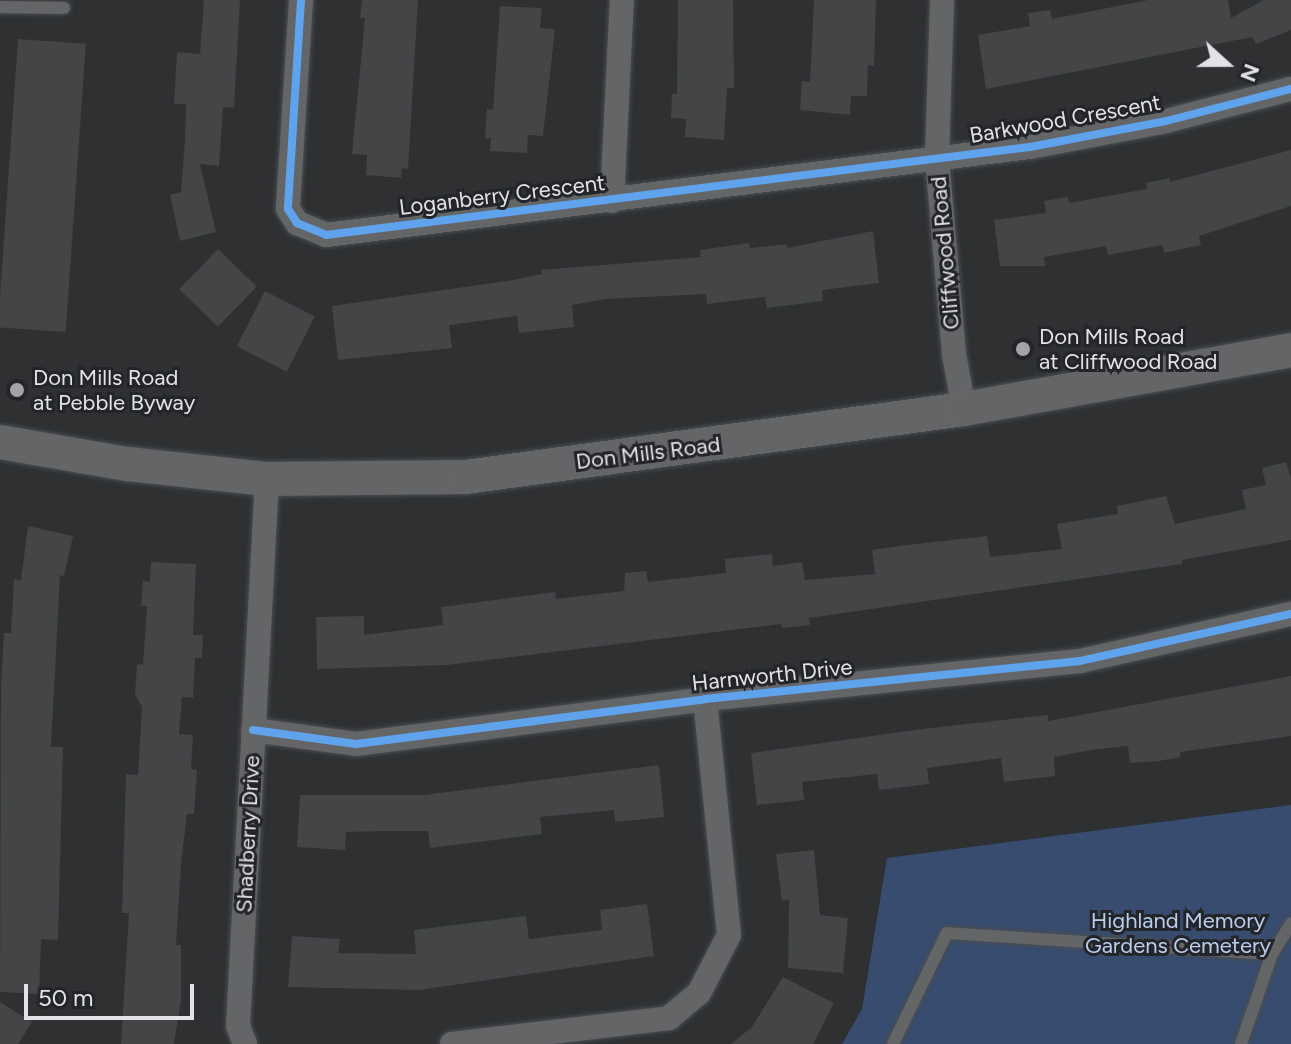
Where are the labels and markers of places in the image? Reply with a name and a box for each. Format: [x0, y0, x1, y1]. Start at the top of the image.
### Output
place label: Don Mills Road at Cliffwood Road [1039, 323, 1217, 374]
marker: Don Mills Road at Cliffwood Road [1014, 340, 1032, 358]
place label: Don Mills Road at Pebble Byway [33, 364, 195, 416]
marker: Don Mills Road at Pebble Byway [8, 381, 26, 399]

